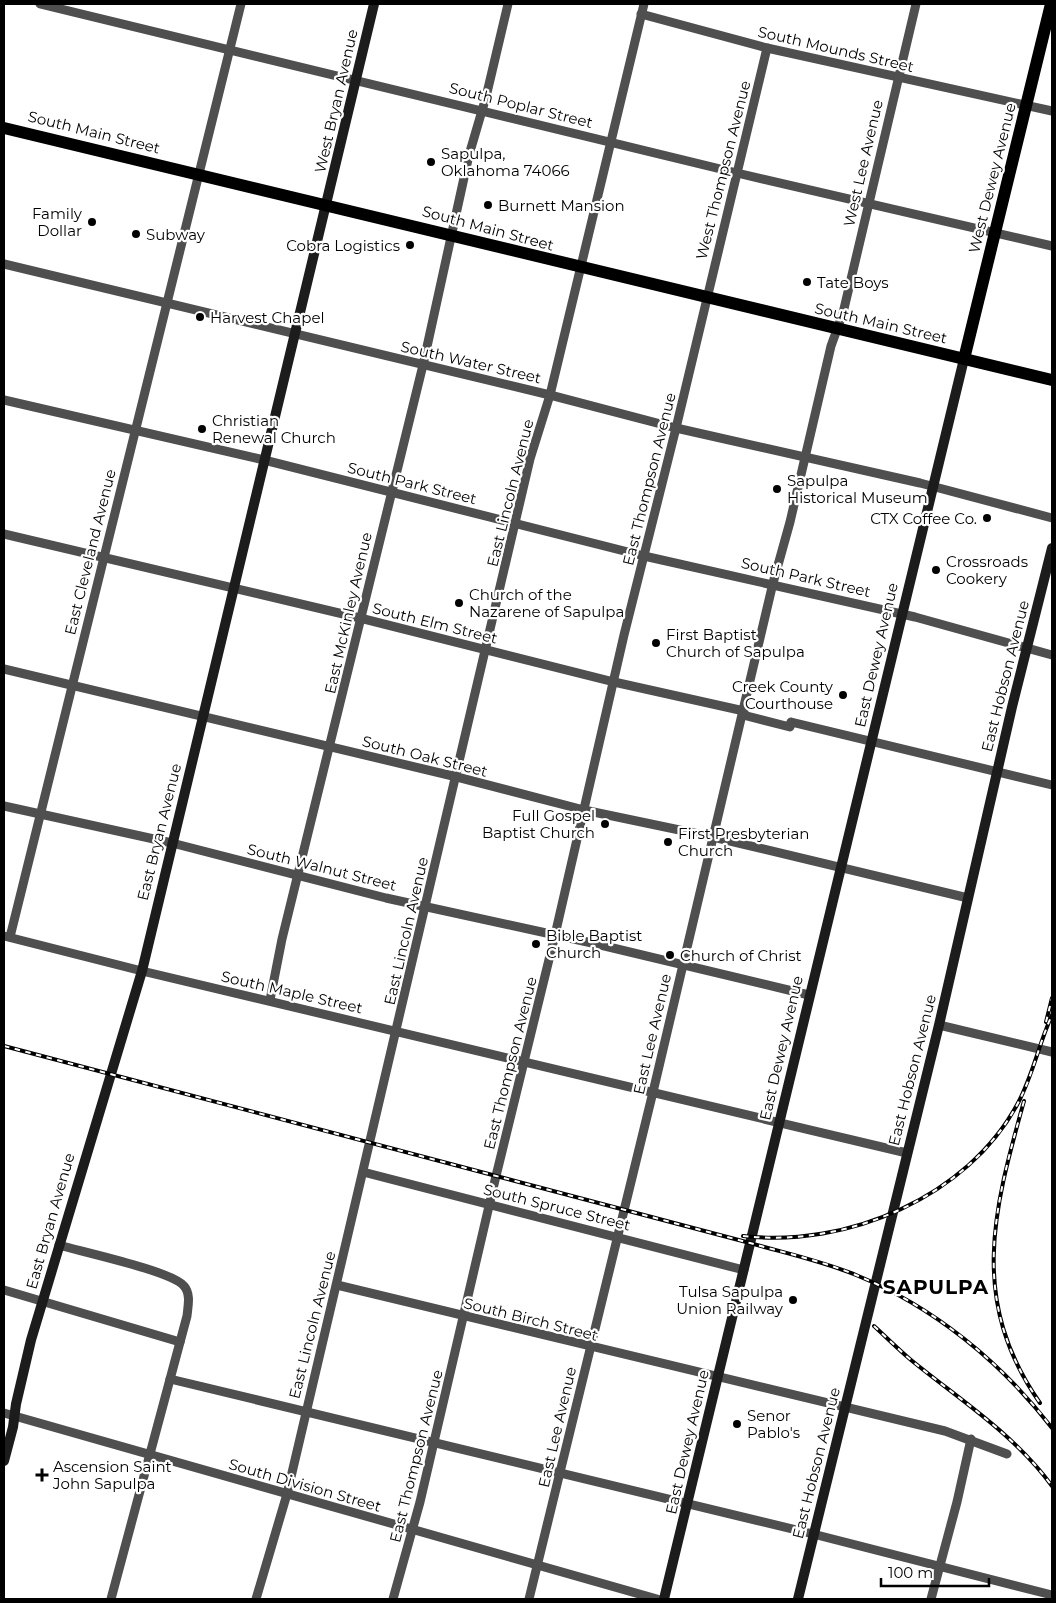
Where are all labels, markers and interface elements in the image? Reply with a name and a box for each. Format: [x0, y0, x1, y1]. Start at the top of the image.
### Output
street label: South Mounds Street [756, 22, 916, 76]
street label: West Bryan Avenue [310, 27, 362, 175]
street label: South Poplar Street [447, 78, 595, 132]
street label: West Thompson Avenue [692, 78, 754, 262]
street label: West Lee Avenue [839, 98, 887, 228]
street label: West Dewey Avenue [964, 101, 1020, 255]
street label: South Main Street [26, 106, 162, 158]
place label: Sapulpa, Oklahoma 74066 [441, 144, 570, 180]
marker: Sapulpa, Oklahoma 74066 [425, 156, 437, 168]
place label: Burnett Mansion [498, 196, 625, 215]
marker: Burnett Mansion [482, 199, 494, 211]
street label: South Main Street [420, 201, 556, 255]
place label: Family Dollar [32, 204, 83, 240]
marker: Family Dollar [86, 216, 98, 228]
place label: Subway [146, 225, 206, 244]
marker: Subway [130, 228, 142, 240]
place label: Cobra Logistics [286, 236, 400, 255]
marker: Cobra Logistics [404, 239, 416, 251]
place label: Tate Boys [817, 273, 889, 292]
marker: Tate Boys [801, 276, 813, 288]
street label: South Main Street [813, 299, 949, 347]
place label: Harvest Chapel [210, 308, 324, 327]
marker: Harvest Chapel [194, 311, 206, 323]
street label: South Water Street [399, 337, 543, 387]
street label: East Thompson Avenue [618, 390, 680, 568]
place label: Christian Renewal Church [212, 411, 336, 447]
street label: East Lincoln Avenue [482, 417, 538, 569]
marker: Christian Renewal Church [196, 423, 208, 435]
street label: South Park Street [345, 458, 479, 508]
street label: East Cleveland Avenue [60, 467, 120, 637]
place label: Sapulpa Historical Museum [787, 471, 928, 507]
marker: Sapulpa Historical Museum [771, 483, 783, 495]
place label: CTX Coffee Co. [870, 509, 977, 528]
marker: CTX Coffee Co. [981, 512, 993, 524]
street label: East McKinley Avenue [320, 530, 376, 696]
place label: Crossroads Cookery [946, 552, 1028, 588]
street label: South Park Street [739, 553, 873, 601]
marker: Crossroads Cookery [930, 564, 942, 576]
street label: East Dewey Avenue [850, 581, 902, 729]
place label: Church of the Nazarene of Sapulpa [469, 585, 624, 621]
marker: Church of the Nazarene of Sapulpa [453, 597, 465, 609]
street label: South Elm Street [371, 598, 499, 648]
street label: East Hobson Avenue [977, 598, 1033, 754]
place label: First Baptist Church of Sapulpa [666, 625, 805, 661]
marker: First Baptist Church of Sapulpa [650, 637, 662, 649]
place label: Creek County Courthouse [732, 677, 834, 713]
marker: Creek County Courthouse [837, 689, 849, 701]
street label: South Oak Street [360, 731, 490, 781]
street label: East Bryan Avenue [133, 761, 185, 903]
place label: Full Gospel Baptist Church [482, 806, 595, 842]
marker: Full Gospel Baptist Church [599, 818, 611, 830]
place label: First Presbyterian Church [678, 824, 809, 860]
marker: First Presbyterian Church [662, 836, 674, 848]
street label: South Walnut Street [245, 839, 399, 895]
street label: East Lincoln Avenue [380, 855, 432, 1007]
place label: Bible Baptist Church [546, 926, 642, 962]
marker: Bible Baptist Church [530, 938, 542, 950]
place label: Church of Christ [680, 946, 802, 965]
marker: Church of Christ [664, 949, 676, 961]
street label: South Maple Street [219, 966, 365, 1018]
street label: East Lee Avenue [629, 972, 675, 1096]
street label: East Thompson Avenue [479, 974, 541, 1152]
street label: East Dewey Avenue [755, 974, 807, 1122]
street label: East Hobson Avenue [884, 992, 940, 1148]
street label: East Bryan Avenue [21, 1151, 79, 1291]
street label: South Spruce Street [481, 1180, 633, 1234]
street label: East Lincoln Avenue [284, 1249, 340, 1401]
district label: SAPULPA [883, 1275, 989, 1299]
place label: Tulsa Sapulpa Union Railway [676, 1282, 784, 1318]
street label: South Birch Street [462, 1293, 600, 1345]
marker: Tulsa Sapulpa Union Railway [787, 1294, 799, 1306]
street label: East Lee Avenue [534, 1365, 580, 1489]
street label: East Thompson Avenue [385, 1367, 447, 1545]
street label: East Dewey Avenue [661, 1368, 713, 1516]
street label: East Hobson Avenue [788, 1385, 844, 1541]
place label: Senor Pablo's [747, 1406, 800, 1442]
marker: Senor Pablo's [731, 1418, 743, 1430]
street label: South Division Street [227, 1454, 383, 1516]
place label: Ascension Saint John Sapulpa [52, 1457, 172, 1493]
marker: Ascension Saint John Sapulpa [35, 1468, 49, 1482]
scale bar [881, 1556, 988, 1588]
text: 100 m [888, 1563, 933, 1582]

